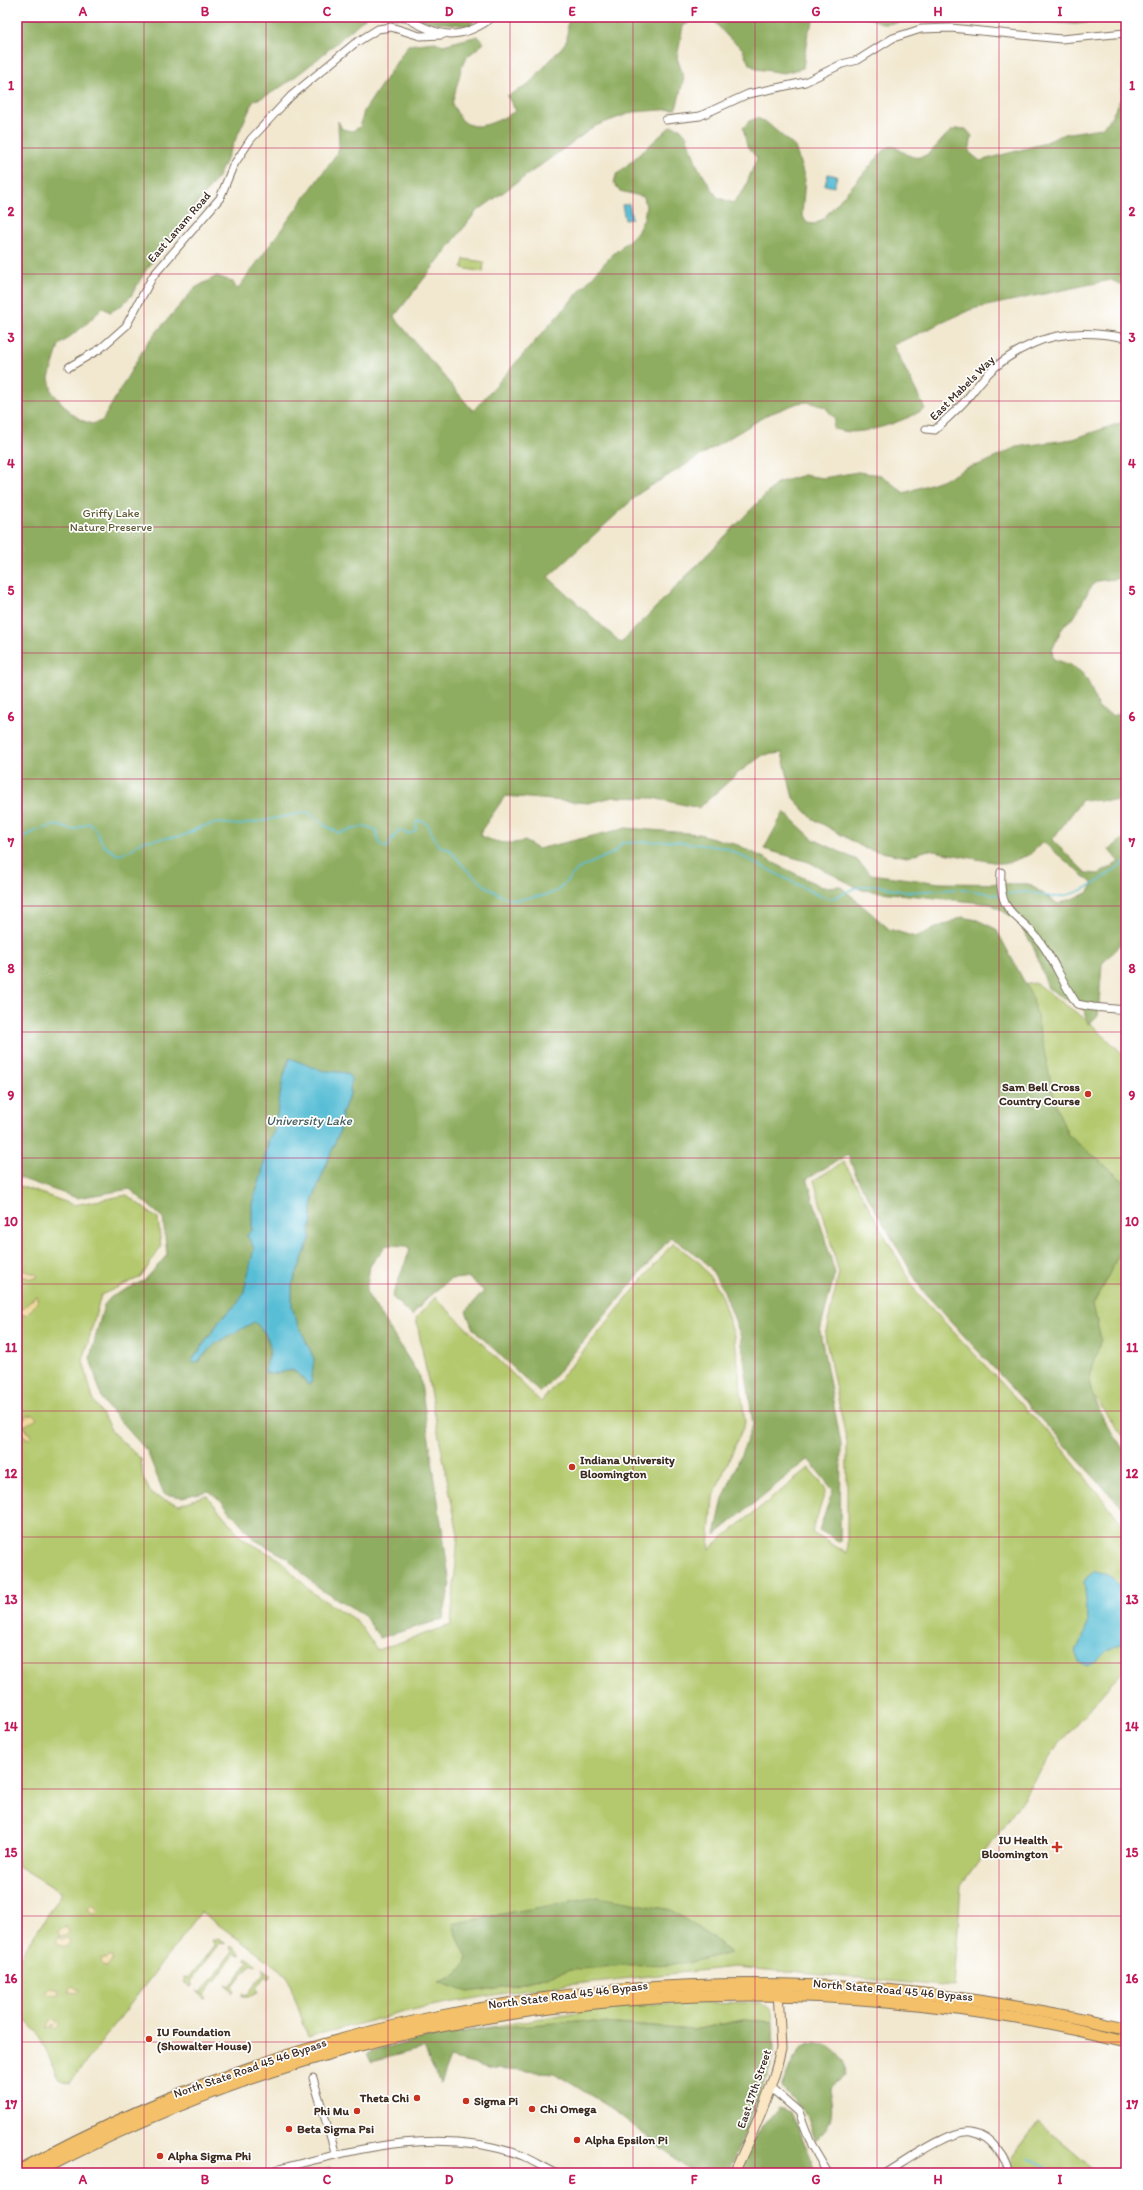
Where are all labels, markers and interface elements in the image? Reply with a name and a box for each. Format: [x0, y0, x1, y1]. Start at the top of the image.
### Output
text: A [78, 4, 88, 19]
text: B [201, 4, 210, 19]
text: C [323, 4, 332, 19]
text: D [445, 4, 454, 19]
text: E [568, 4, 576, 19]
text: F [691, 4, 698, 19]
text: G [812, 4, 821, 19]
text: H [934, 4, 943, 19]
text: I [1058, 4, 1063, 19]
text: 1 [8, 78, 14, 93]
text: 1 [1129, 78, 1135, 93]
street label: East Lanam Road [144, 188, 214, 265]
text: 2 [8, 204, 15, 219]
text: 2 [1129, 204, 1136, 219]
text: 3 [7, 330, 15, 345]
text: 3 [1128, 330, 1136, 345]
street label: East Mabels Way [927, 352, 998, 423]
text: 4 [7, 456, 15, 471]
text: 4 [1128, 456, 1136, 471]
park label: Griffy Lake Nature Preserve [70, 506, 153, 534]
text: 5 [8, 583, 15, 598]
text: 5 [1129, 583, 1136, 598]
text: 6 [8, 709, 15, 724]
text: 6 [1129, 709, 1136, 724]
text: 7 [7, 835, 15, 850]
text: 7 [1128, 835, 1136, 850]
text: 8 [7, 961, 15, 976]
text: 8 [1128, 961, 1136, 976]
place label: Sam Bell Cross Country Course [999, 1080, 1081, 1109]
text: 9 [8, 1088, 15, 1103]
text: 9 [1129, 1088, 1136, 1103]
marker: Sam Bell Cross Country Course [1083, 1089, 1093, 1099]
water label: University Lake [266, 1113, 353, 1128]
text: 10 [4, 1214, 18, 1229]
text: 10 [1125, 1214, 1139, 1229]
text: 11 [5, 1340, 17, 1355]
text: 11 [1126, 1340, 1138, 1355]
place label: Indiana University Bloomington [580, 1453, 675, 1482]
marker: Indiana University Bloomington [567, 1462, 577, 1472]
text: 12 [5, 1466, 18, 1481]
text: 12 [1126, 1466, 1139, 1481]
text: 13 [4, 1592, 18, 1607]
text: 13 [1125, 1592, 1139, 1607]
text: 14 [4, 1719, 18, 1734]
text: 14 [1125, 1719, 1139, 1734]
place label: IU Health Bloomington [982, 1833, 1049, 1862]
marker: IU Health Bloomington [1051, 1841, 1063, 1853]
text: 15 [5, 1845, 18, 1860]
text: 15 [1126, 1845, 1139, 1860]
text: 16 [5, 1971, 18, 1986]
text: 16 [1126, 1971, 1139, 1986]
street label: North State Road 45 46 Bypass [812, 1976, 974, 2004]
street label: North State Road 45 46 Bypass [487, 1978, 649, 2012]
place label: IU Foundation (Showalter House) [157, 2025, 251, 2054]
marker: IU Foundation (Showalter House) [144, 2034, 154, 2044]
street label: North State Road 45 46 Bypass [172, 2035, 328, 2101]
street label: East 17th Street [734, 2047, 774, 2130]
place label: Theta Chi [359, 2091, 409, 2105]
marker: Theta Chi [412, 2093, 422, 2103]
place label: Sigma Pi [474, 2094, 518, 2109]
marker: Sigma Pi [461, 2096, 471, 2106]
text: 17 [5, 2097, 18, 2112]
text: 17 [1126, 2097, 1139, 2112]
place label: Chi Omega [540, 2102, 597, 2117]
place label: Phi Mu [314, 2104, 349, 2118]
marker: Chi Omega [527, 2104, 537, 2114]
marker: Phi Mu [352, 2106, 362, 2116]
place label: Beta Sigma Psi [297, 2122, 374, 2137]
marker: Beta Sigma Psi [284, 2124, 294, 2134]
place label: Alpha Epsilon Pi [584, 2133, 668, 2148]
marker: Alpha Epsilon Pi [572, 2135, 582, 2145]
place label: Alpha Sigma Phi [167, 2149, 251, 2164]
marker: Alpha Sigma Phi [155, 2151, 165, 2161]
text: A [78, 2172, 88, 2187]
text: B [201, 2172, 210, 2187]
text: C [323, 2172, 332, 2187]
text: D [445, 2172, 454, 2187]
text: E [568, 2172, 576, 2187]
text: F [691, 2172, 698, 2187]
text: G [812, 2172, 821, 2187]
text: H [934, 2172, 943, 2187]
text: I [1058, 2172, 1063, 2187]

